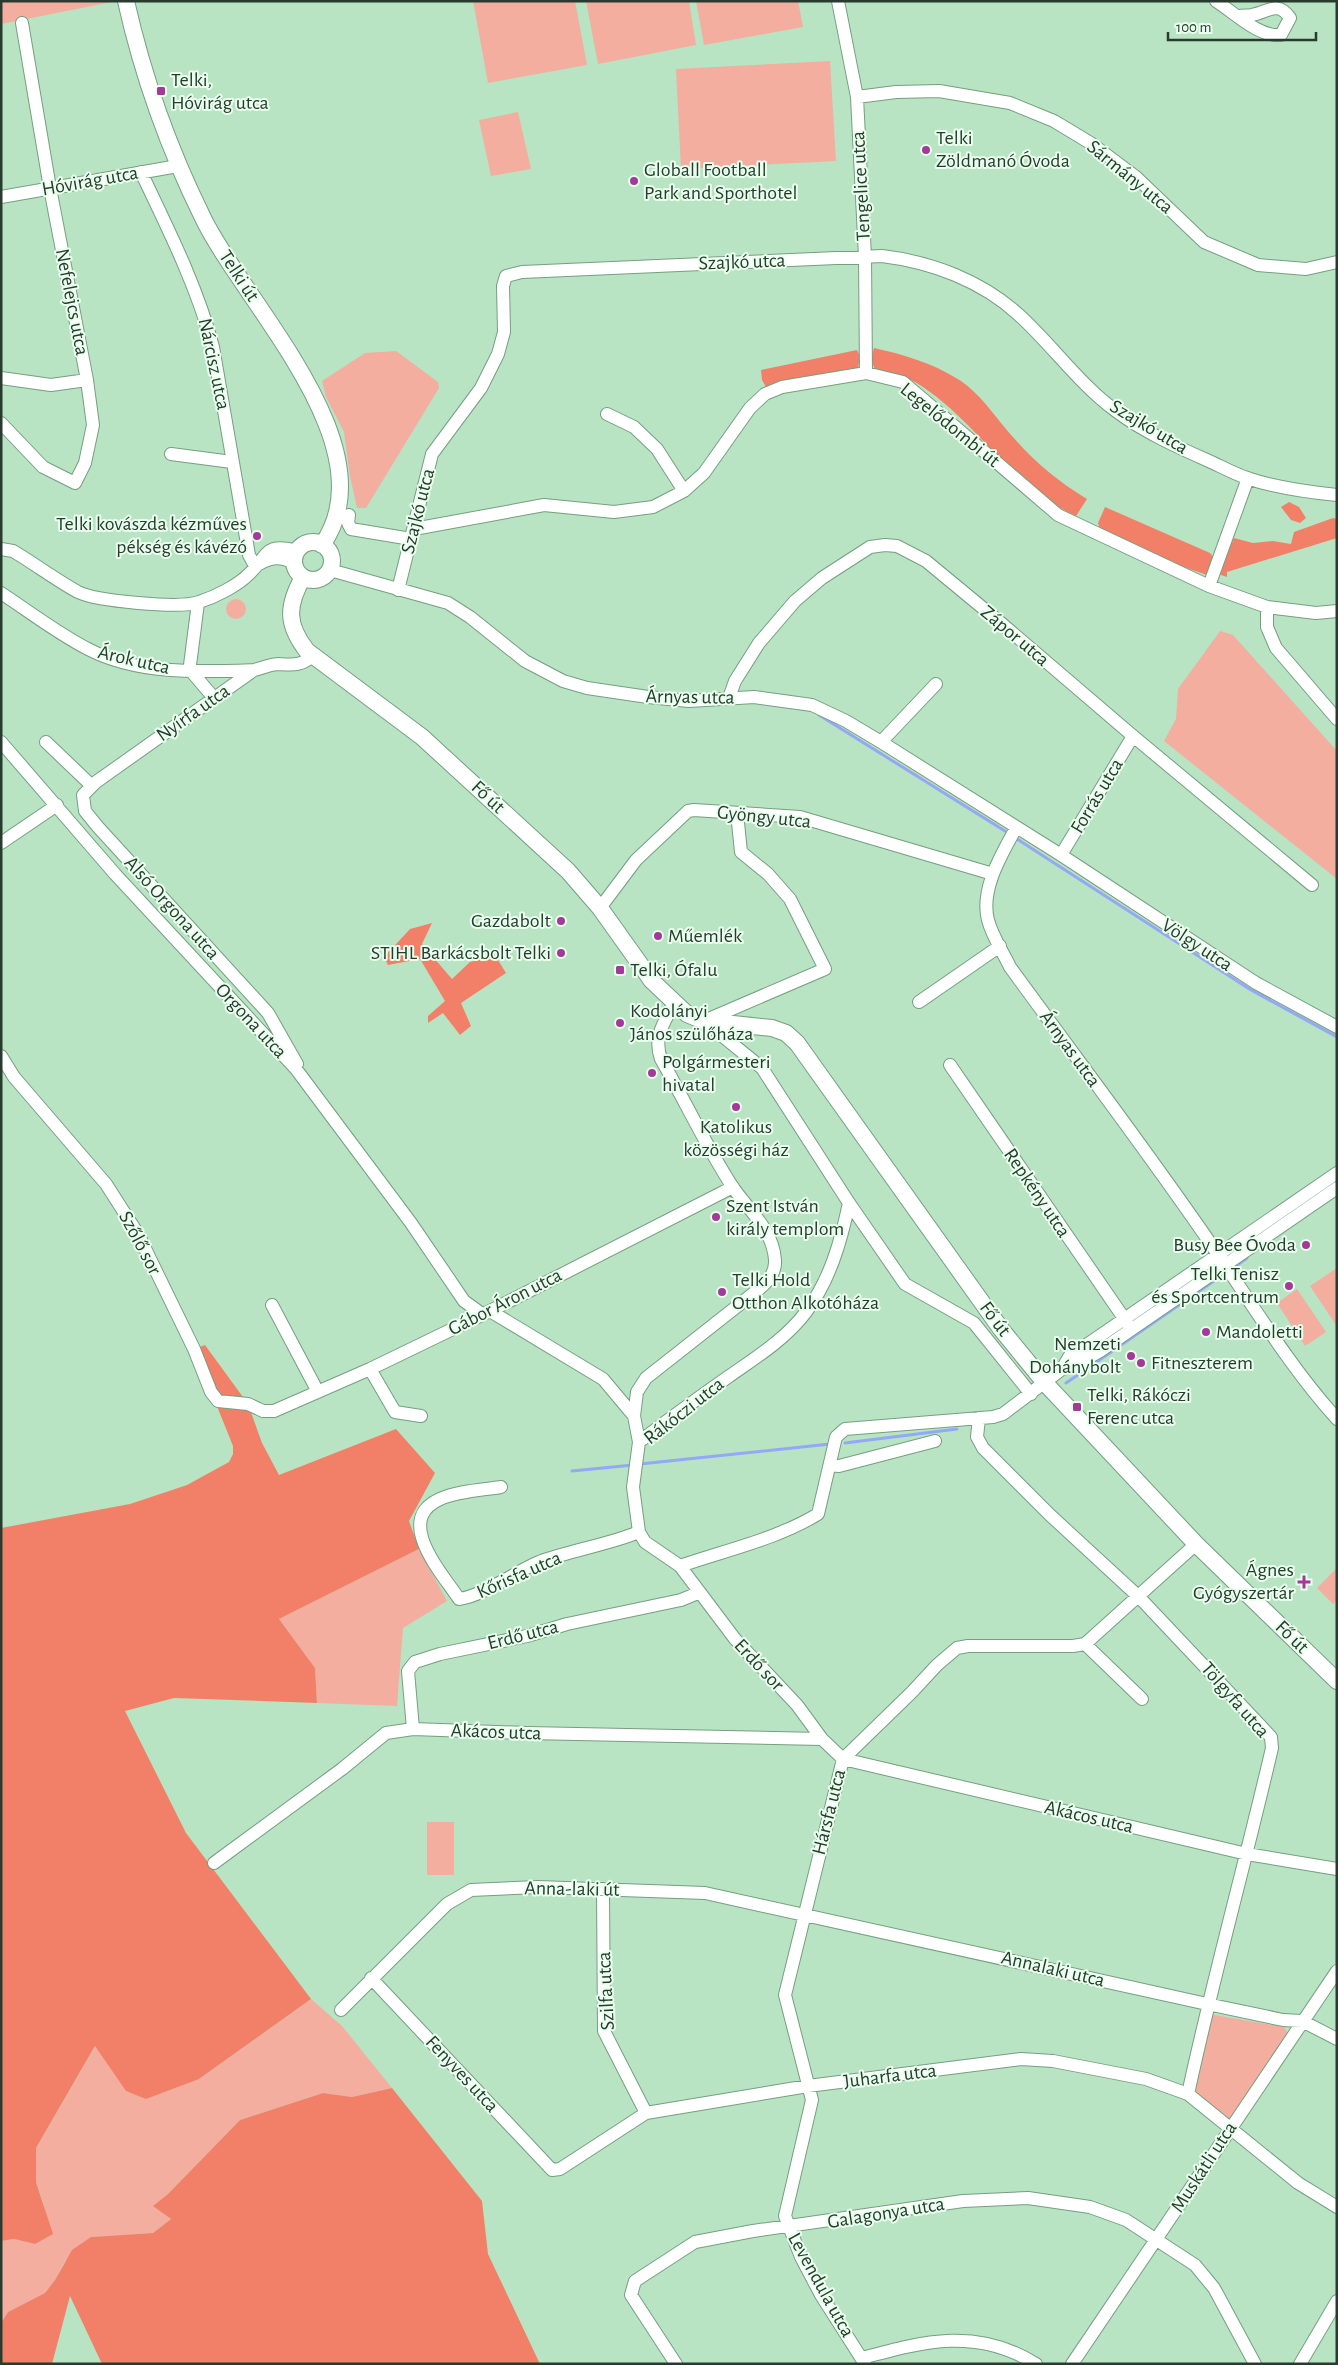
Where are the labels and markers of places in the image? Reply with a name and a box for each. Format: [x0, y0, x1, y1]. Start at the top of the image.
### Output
place label: Telki, Hóvirág utca [171, 70, 269, 113]
marker: Telki, Hóvirág utca [155, 85, 167, 97]
place label: Telki Zöldmanó Óvoda [936, 128, 1070, 171]
marker: Telki Zöldmanó Óvoda [920, 144, 932, 156]
place label: Globall Football Park and Sporthotel [644, 160, 797, 203]
marker: Globall Football Park and Sporthotel [628, 175, 640, 187]
place label: Telki kovászda kézműves pékség és kávézó [56, 514, 247, 557]
marker: Telki kovászda kézműves pékség és kávézó [251, 530, 263, 542]
place label: Gazdabolt [471, 911, 552, 931]
marker: Gazdabolt [555, 915, 567, 927]
place label: Műemlék [668, 926, 742, 946]
marker: Műemlék [652, 930, 664, 942]
place label: STIHL Barkácsbolt Telki [371, 943, 551, 963]
marker: STIHL Barkácsbolt Telki [555, 947, 567, 959]
place label: Telki, Ófalu [630, 959, 717, 980]
marker: Telki, Ófalu [614, 964, 626, 976]
place label: Kodolányi János szülőháza [630, 1001, 753, 1044]
marker: Kodolányi János szülőháza [614, 1017, 626, 1029]
place label: Polgármesteri hivatal [662, 1052, 771, 1095]
marker: Polgármesteri hivatal [646, 1067, 658, 1079]
marker: Katolikus közösségi ház [730, 1101, 742, 1113]
place label: Katolikus közösségi ház [683, 1117, 789, 1160]
place label: Szent István király templom [726, 1196, 844, 1239]
marker: Szent István király templom [710, 1211, 722, 1223]
place label: Busy Bee Óvoda [1173, 1234, 1296, 1255]
marker: Busy Bee Óvoda [1300, 1239, 1312, 1251]
place label: Telki Tenisz és Sportcentrum [1151, 1264, 1279, 1307]
place label: Telki Hold Otthon Alkotóháza [732, 1270, 879, 1313]
marker: Telki Tenisz és Sportcentrum [1283, 1280, 1295, 1292]
marker: Telki Hold Otthon Alkotóháza [716, 1286, 728, 1298]
place label: Mandoletti [1216, 1322, 1303, 1342]
marker: Mandoletti [1200, 1326, 1212, 1338]
place label: Nemzeti Dohánybolt [1029, 1334, 1122, 1377]
marker: Nemzeti Dohánybolt [1125, 1350, 1137, 1362]
place label: Fitneszterem [1151, 1353, 1253, 1373]
marker: Fitneszterem [1135, 1357, 1147, 1369]
place label: Telki, Rákóczi Ferenc utca [1087, 1385, 1191, 1428]
marker: Telki, Rákóczi Ferenc utca [1071, 1401, 1083, 1413]
place label: Ágnes Gyógyszertár [1193, 1559, 1295, 1603]
marker: Ágnes Gyógyszertár [1298, 1576, 1310, 1588]

